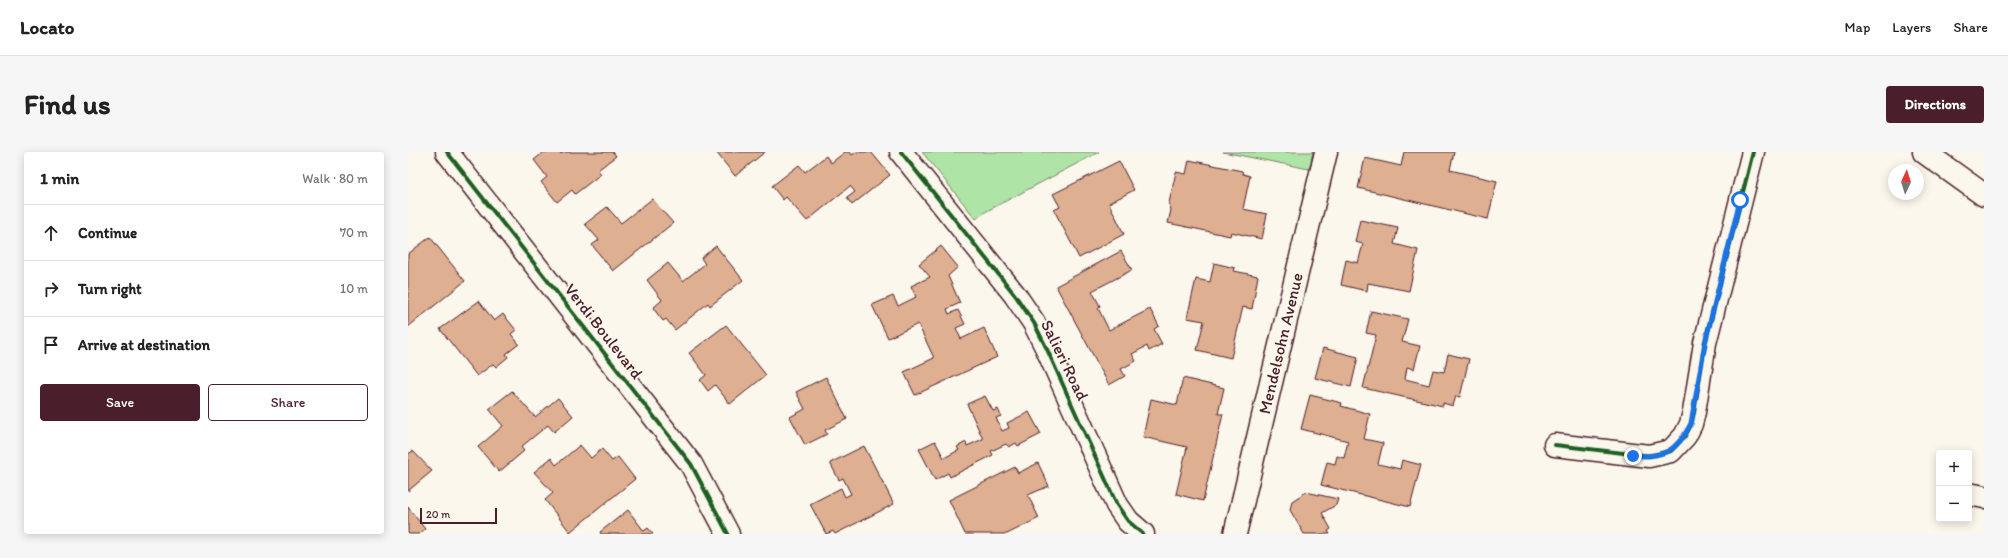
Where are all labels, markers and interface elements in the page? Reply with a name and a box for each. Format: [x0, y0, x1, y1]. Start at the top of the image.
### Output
text: Locato [20, 16, 74, 39]
text: Map [1845, 19, 1870, 36]
text: Layers [1892, 19, 1931, 36]
text: Share [1953, 19, 1988, 36]
button: Directions [1886, 86, 1984, 123]
text: Find us [24, 87, 111, 121]
north arrow [1888, 164, 1924, 200]
text: 1 min [40, 168, 79, 188]
text: Walk · 80 m [302, 171, 368, 186]
route start [1731, 191, 1749, 209]
icon: ahead [40, 222, 62, 244]
text: Continue [78, 224, 137, 242]
text: 70 m [340, 225, 368, 240]
street label: Mendelsohn Avenue [1254, 271, 1307, 416]
icon: right [40, 278, 62, 300]
street label: Verdi Boulevard [561, 279, 648, 383]
text: Turn right [78, 280, 142, 298]
text: 10 m [340, 281, 368, 296]
street label: Salieri Road [1037, 316, 1093, 404]
icon: arrive [40, 334, 62, 356]
text: Arrive at destination [78, 336, 210, 354]
button: Save [40, 384, 200, 421]
button: Share [208, 384, 368, 421]
route end [1624, 447, 1642, 465]
map controls [1936, 450, 1972, 522]
button: + [1936, 450, 1972, 486]
button: − [1936, 486, 1972, 522]
scale bar [420, 506, 497, 525]
text: 20 m [426, 508, 450, 521]

